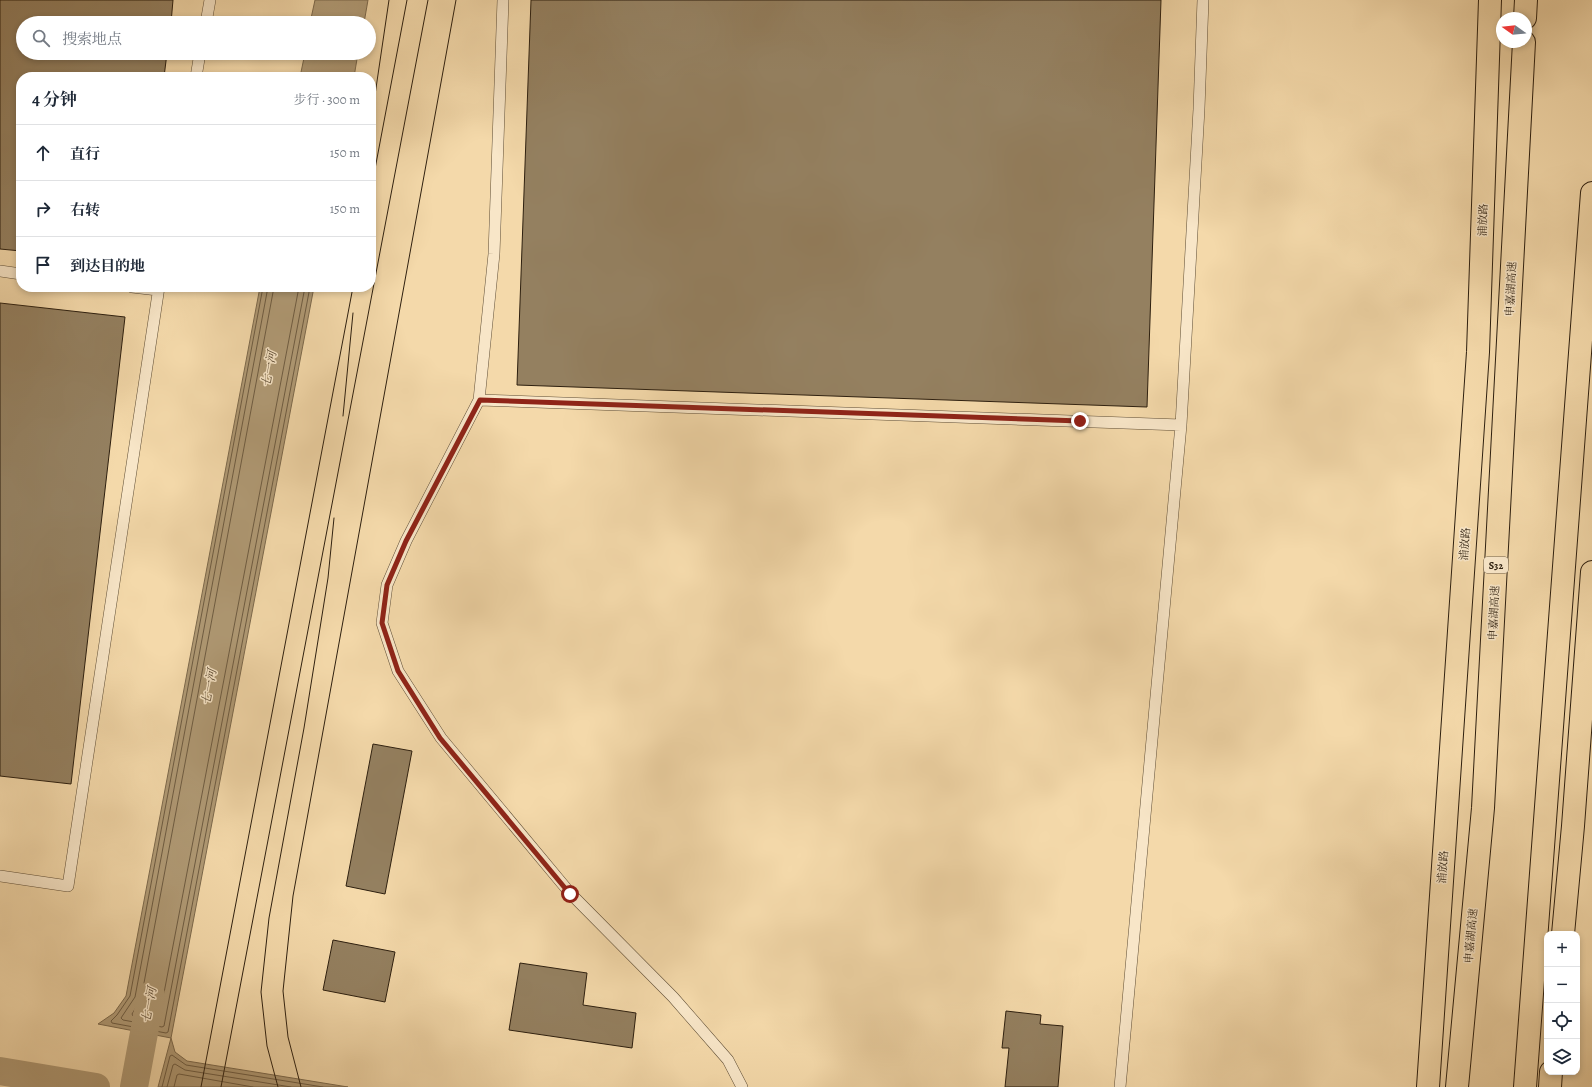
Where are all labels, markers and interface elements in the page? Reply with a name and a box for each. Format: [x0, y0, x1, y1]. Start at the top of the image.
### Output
north arrow [1496, 12, 1532, 48]
search box [16, 16, 376, 60]
icon: search [30, 27, 52, 49]
text: 搜索地点 [62, 29, 122, 49]
text: 4 分钟 [32, 88, 77, 111]
text: 步行 · 300 m [294, 91, 360, 108]
icon: ahead [32, 142, 54, 164]
text: 直行 [70, 144, 100, 164]
text: 150 m [330, 144, 360, 161]
icon: right [32, 198, 54, 220]
text: 右转 [70, 200, 100, 220]
text: 150 m [330, 200, 360, 217]
street label: 浦放路 [1475, 203, 1491, 237]
icon: arrive [32, 254, 54, 276]
text: 到达目的地 [70, 256, 145, 276]
street label: 申嘉湖高速 [1502, 261, 1520, 317]
water label: 七一河 [258, 348, 281, 388]
route end [1071, 412, 1089, 430]
street label: 浦放路 [1456, 527, 1474, 561]
road number: S32 [1484, 557, 1508, 573]
street label: 申嘉湖高速 [1485, 585, 1503, 641]
water label: 七一河 [198, 666, 221, 706]
street label: 浦放路 [1434, 850, 1452, 884]
route start [561, 885, 579, 903]
street label: 申嘉湖高速 [1461, 908, 1481, 964]
map controls [1544, 931, 1580, 1075]
button: + [1544, 931, 1580, 967]
button: − [1544, 967, 1580, 1003]
water label: 七一河 [138, 984, 161, 1024]
button: locate [1544, 1003, 1580, 1039]
button: layers [1544, 1039, 1580, 1075]

